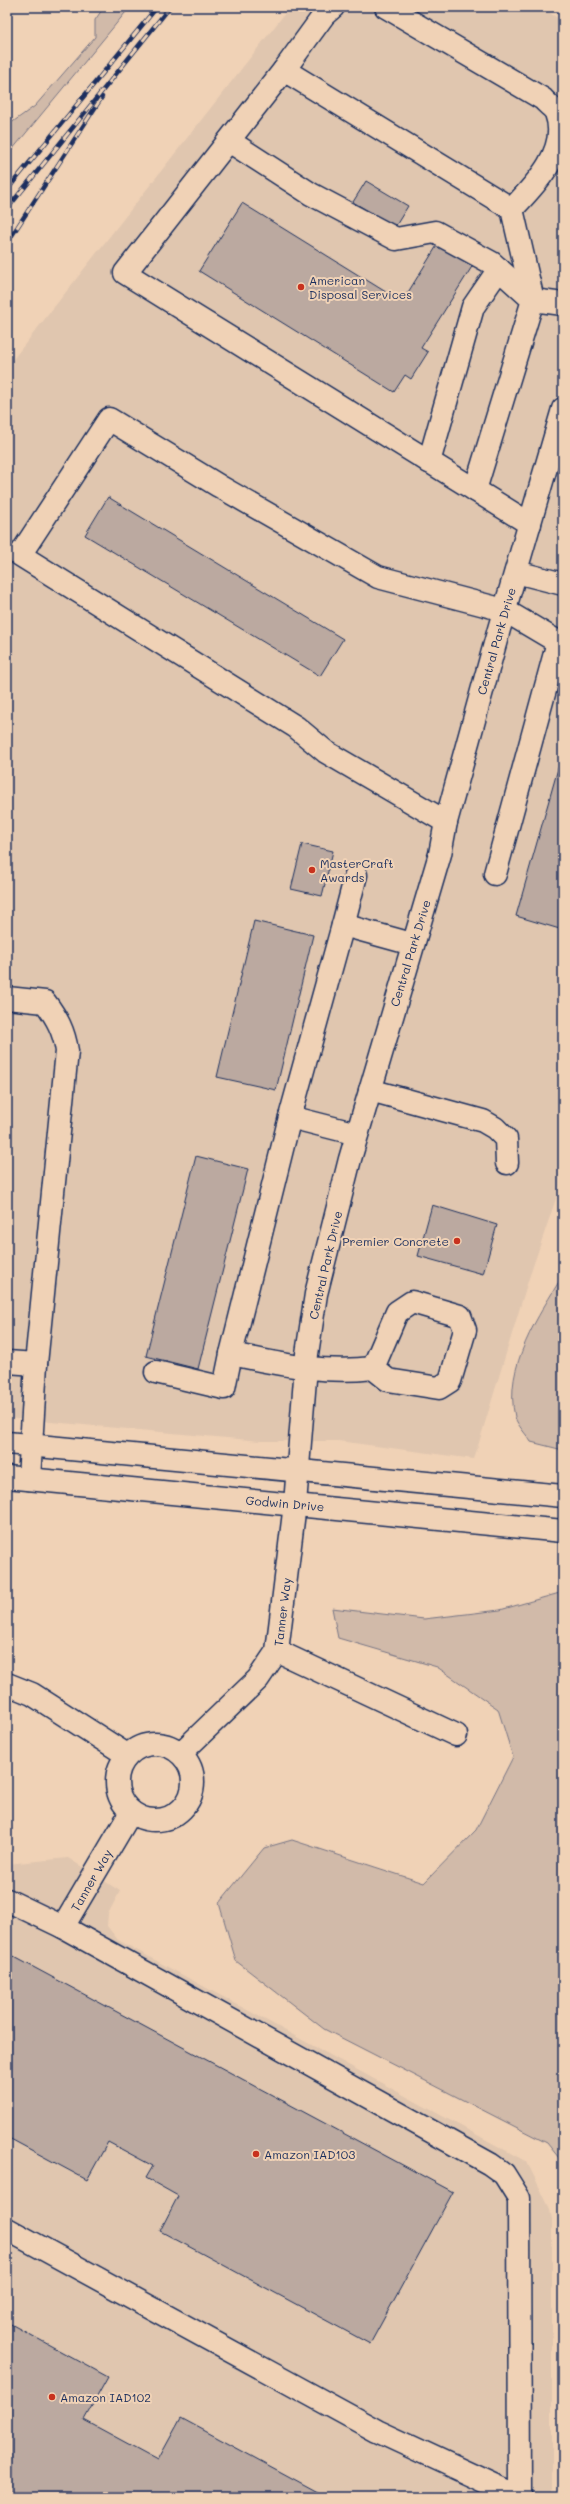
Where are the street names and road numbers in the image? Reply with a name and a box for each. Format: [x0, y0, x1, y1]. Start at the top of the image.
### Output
street label: Central Park Drive [473, 585, 519, 697]
street label: Central Park Drive [386, 898, 434, 1008]
street label: Central Park Drive [305, 1209, 345, 1321]
street label: Godwin Drive [245, 1492, 325, 1514]
street label: Tanner Way [270, 1577, 294, 1647]
street label: Tanner Way [67, 1846, 115, 1914]

